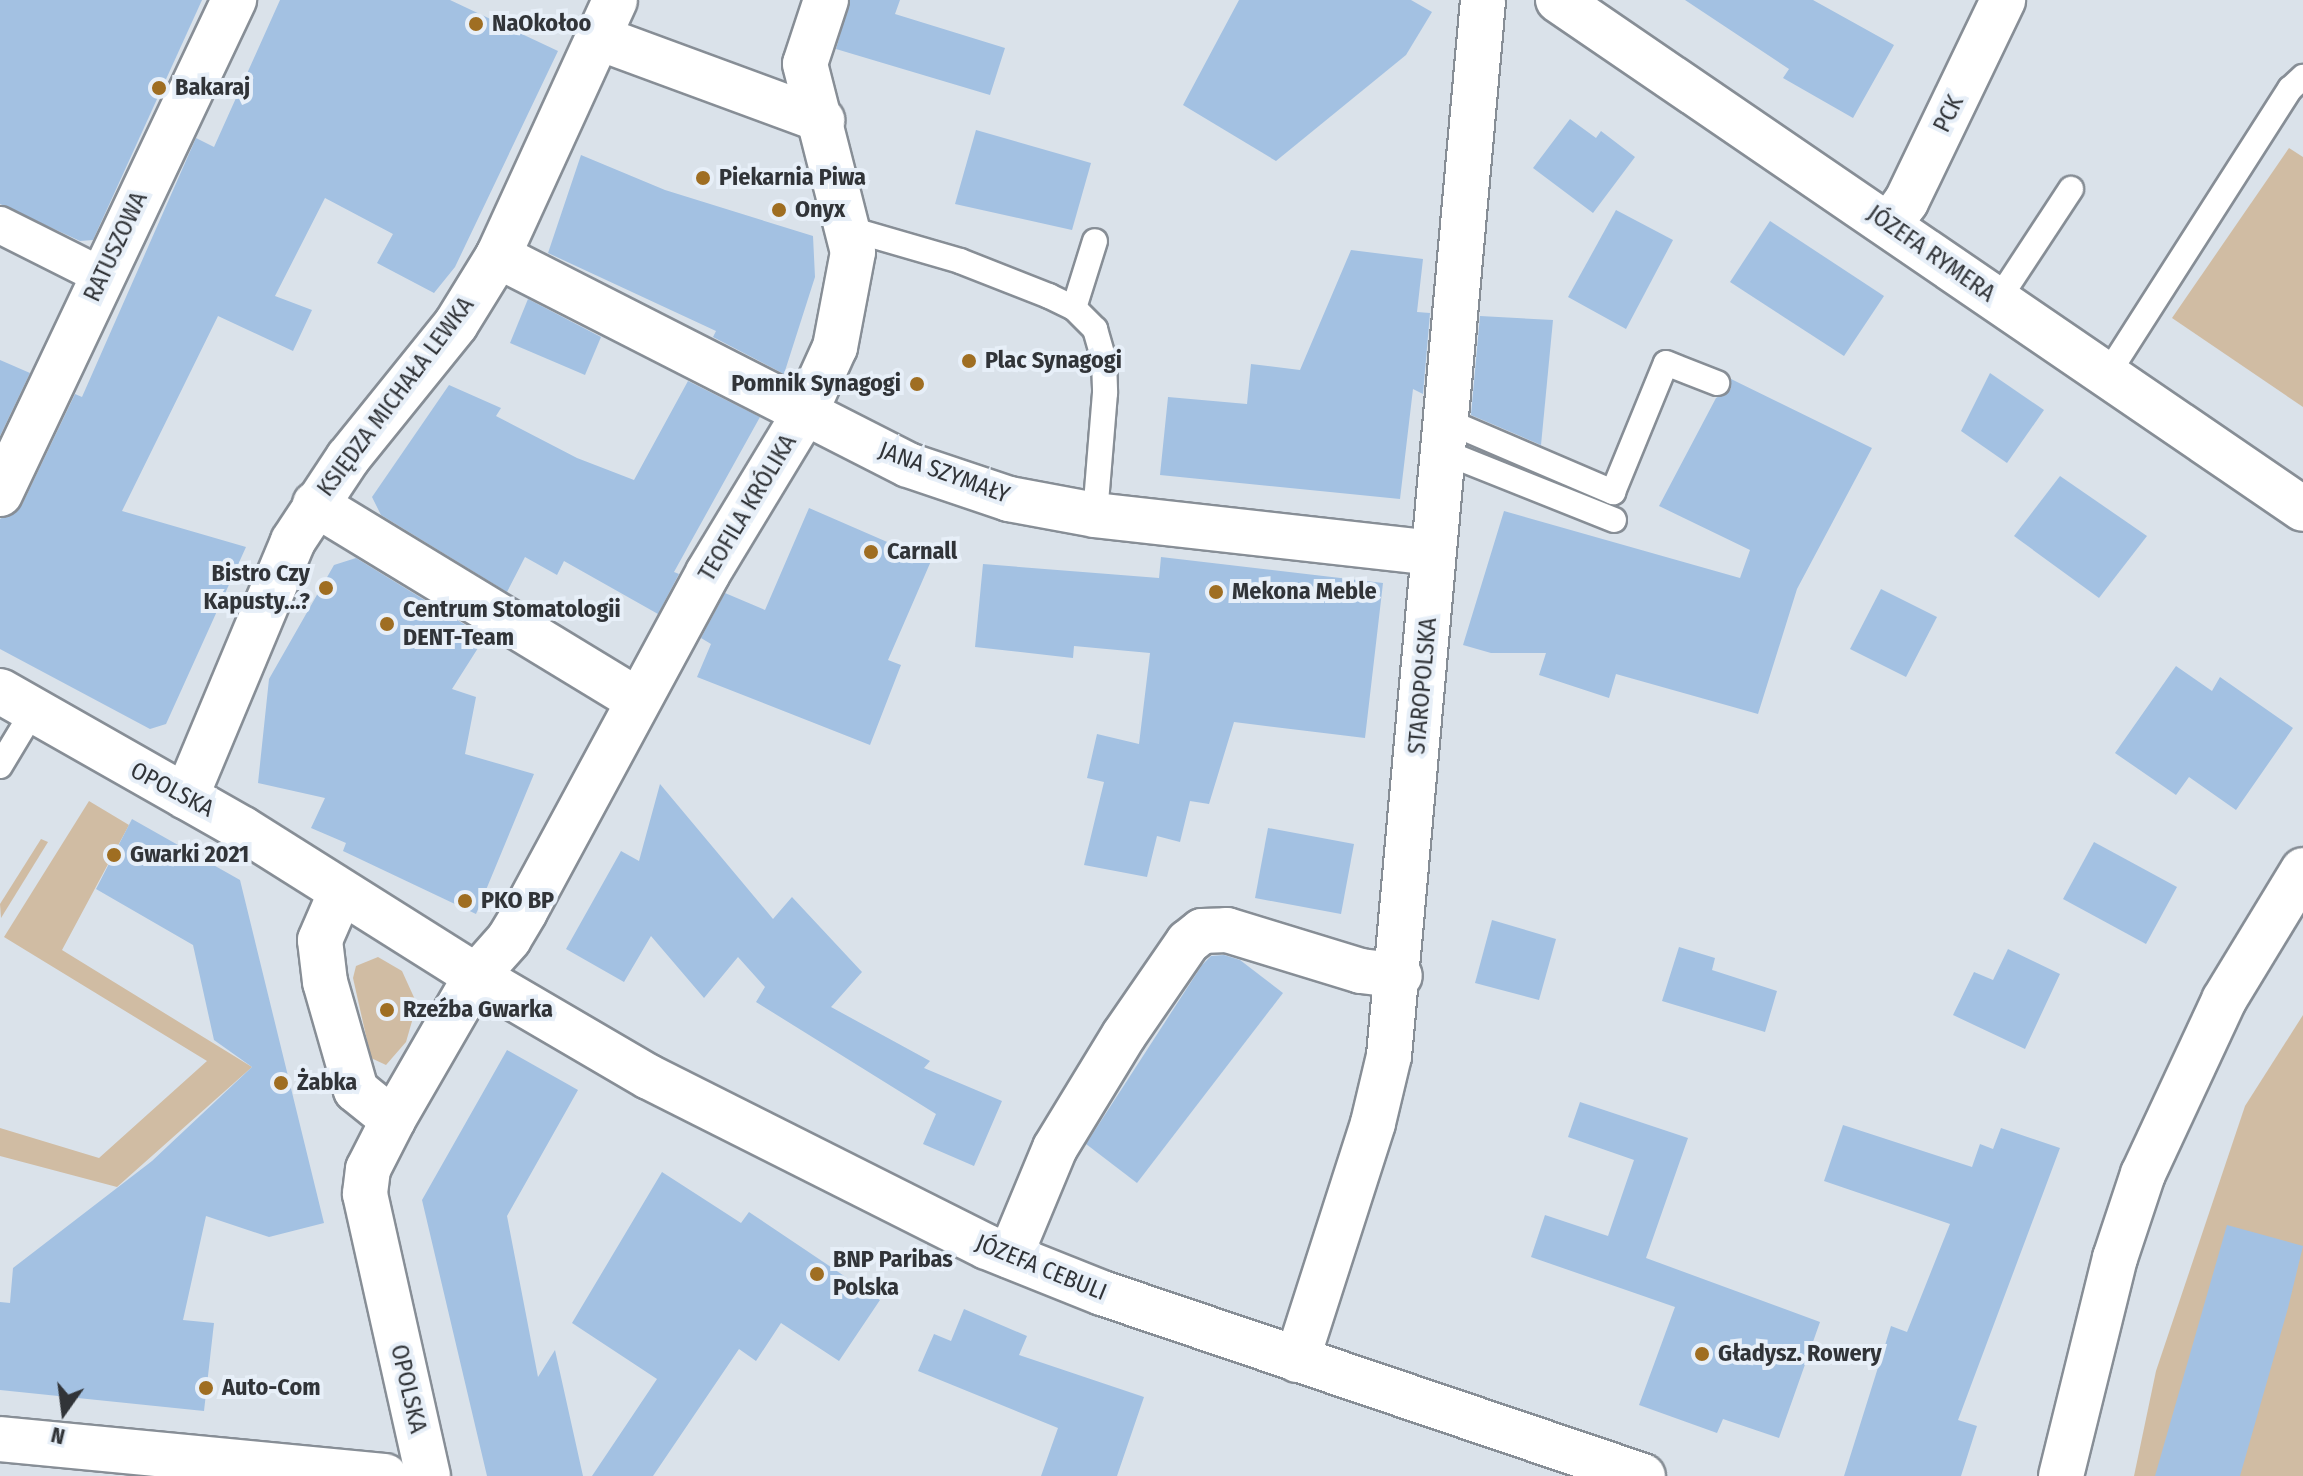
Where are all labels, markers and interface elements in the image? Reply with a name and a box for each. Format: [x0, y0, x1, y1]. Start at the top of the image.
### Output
place label: NaOkołoo [492, 10, 591, 38]
marker: NaOkołoo [467, 15, 485, 33]
place label: Bakaraj [175, 74, 250, 102]
marker: Bakaraj [150, 79, 168, 97]
street label: PCK [1928, 91, 1970, 137]
place label: Piekarnia Piwa [719, 164, 866, 192]
marker: Piekarnia Piwa [694, 169, 712, 187]
street label: RATUSZOWA [78, 188, 154, 306]
place label: Onyx [795, 196, 845, 224]
street label: JÓZEFA RYMERA [1862, 199, 2000, 309]
marker: Onyx [770, 201, 788, 219]
street label: KSIĘDZA MICHAŁA LEWKA [312, 292, 480, 502]
place label: Plac Synagogi [985, 347, 1122, 375]
marker: Plac Synagogi [960, 352, 978, 370]
place label: Pomnik Synagogi [731, 370, 901, 398]
marker: Pomnik Synagogi [908, 375, 926, 393]
street label: TEOFILA KRÓLIKA [693, 430, 803, 586]
street label: JANA SZYMAŁY [875, 436, 1013, 510]
place label: Carnall [887, 538, 957, 566]
marker: Carnall [862, 543, 880, 561]
place label: Bistro Czy Kapusty…? [204, 560, 310, 616]
place label: Mekona Meble [1232, 578, 1377, 606]
marker: Bistro Czy Kapusty…? [317, 579, 335, 597]
marker: Mekona Meble [1207, 583, 1225, 601]
place label: Centrum Stomatologii DENT-Team [403, 596, 621, 652]
marker: Centrum Stomatologii DENT-Team [378, 615, 396, 633]
street label: STAROPOLSKA [1403, 617, 1443, 755]
street label: OPOLSKA [125, 756, 219, 824]
place label: Gwarki 2021 [130, 841, 249, 869]
marker: Gwarki 2021 [105, 846, 123, 864]
place label: PKO BP [481, 887, 554, 915]
marker: PKO BP [456, 892, 474, 910]
place label: Rzeźba Gwarka [403, 996, 553, 1024]
marker: Rzeźba Gwarka [378, 1001, 396, 1019]
place label: Żabka [297, 1069, 357, 1097]
marker: Żabka [272, 1074, 290, 1092]
street label: JÓZEFA CEBULI [971, 1229, 1111, 1307]
place label: BNP Paribas Polska [833, 1246, 953, 1302]
marker: BNP Paribas Polska [808, 1265, 826, 1283]
place label: Gładysz. Rowery [1718, 1340, 1882, 1368]
street label: OPOLSKA [384, 1342, 432, 1436]
marker: Gładysz. Rowery [1693, 1345, 1711, 1363]
north arrow [24, 1372, 104, 1452]
place label: Auto-Com [222, 1374, 321, 1402]
marker: Auto-Com [197, 1379, 215, 1397]
text: N [48, 1421, 68, 1450]

